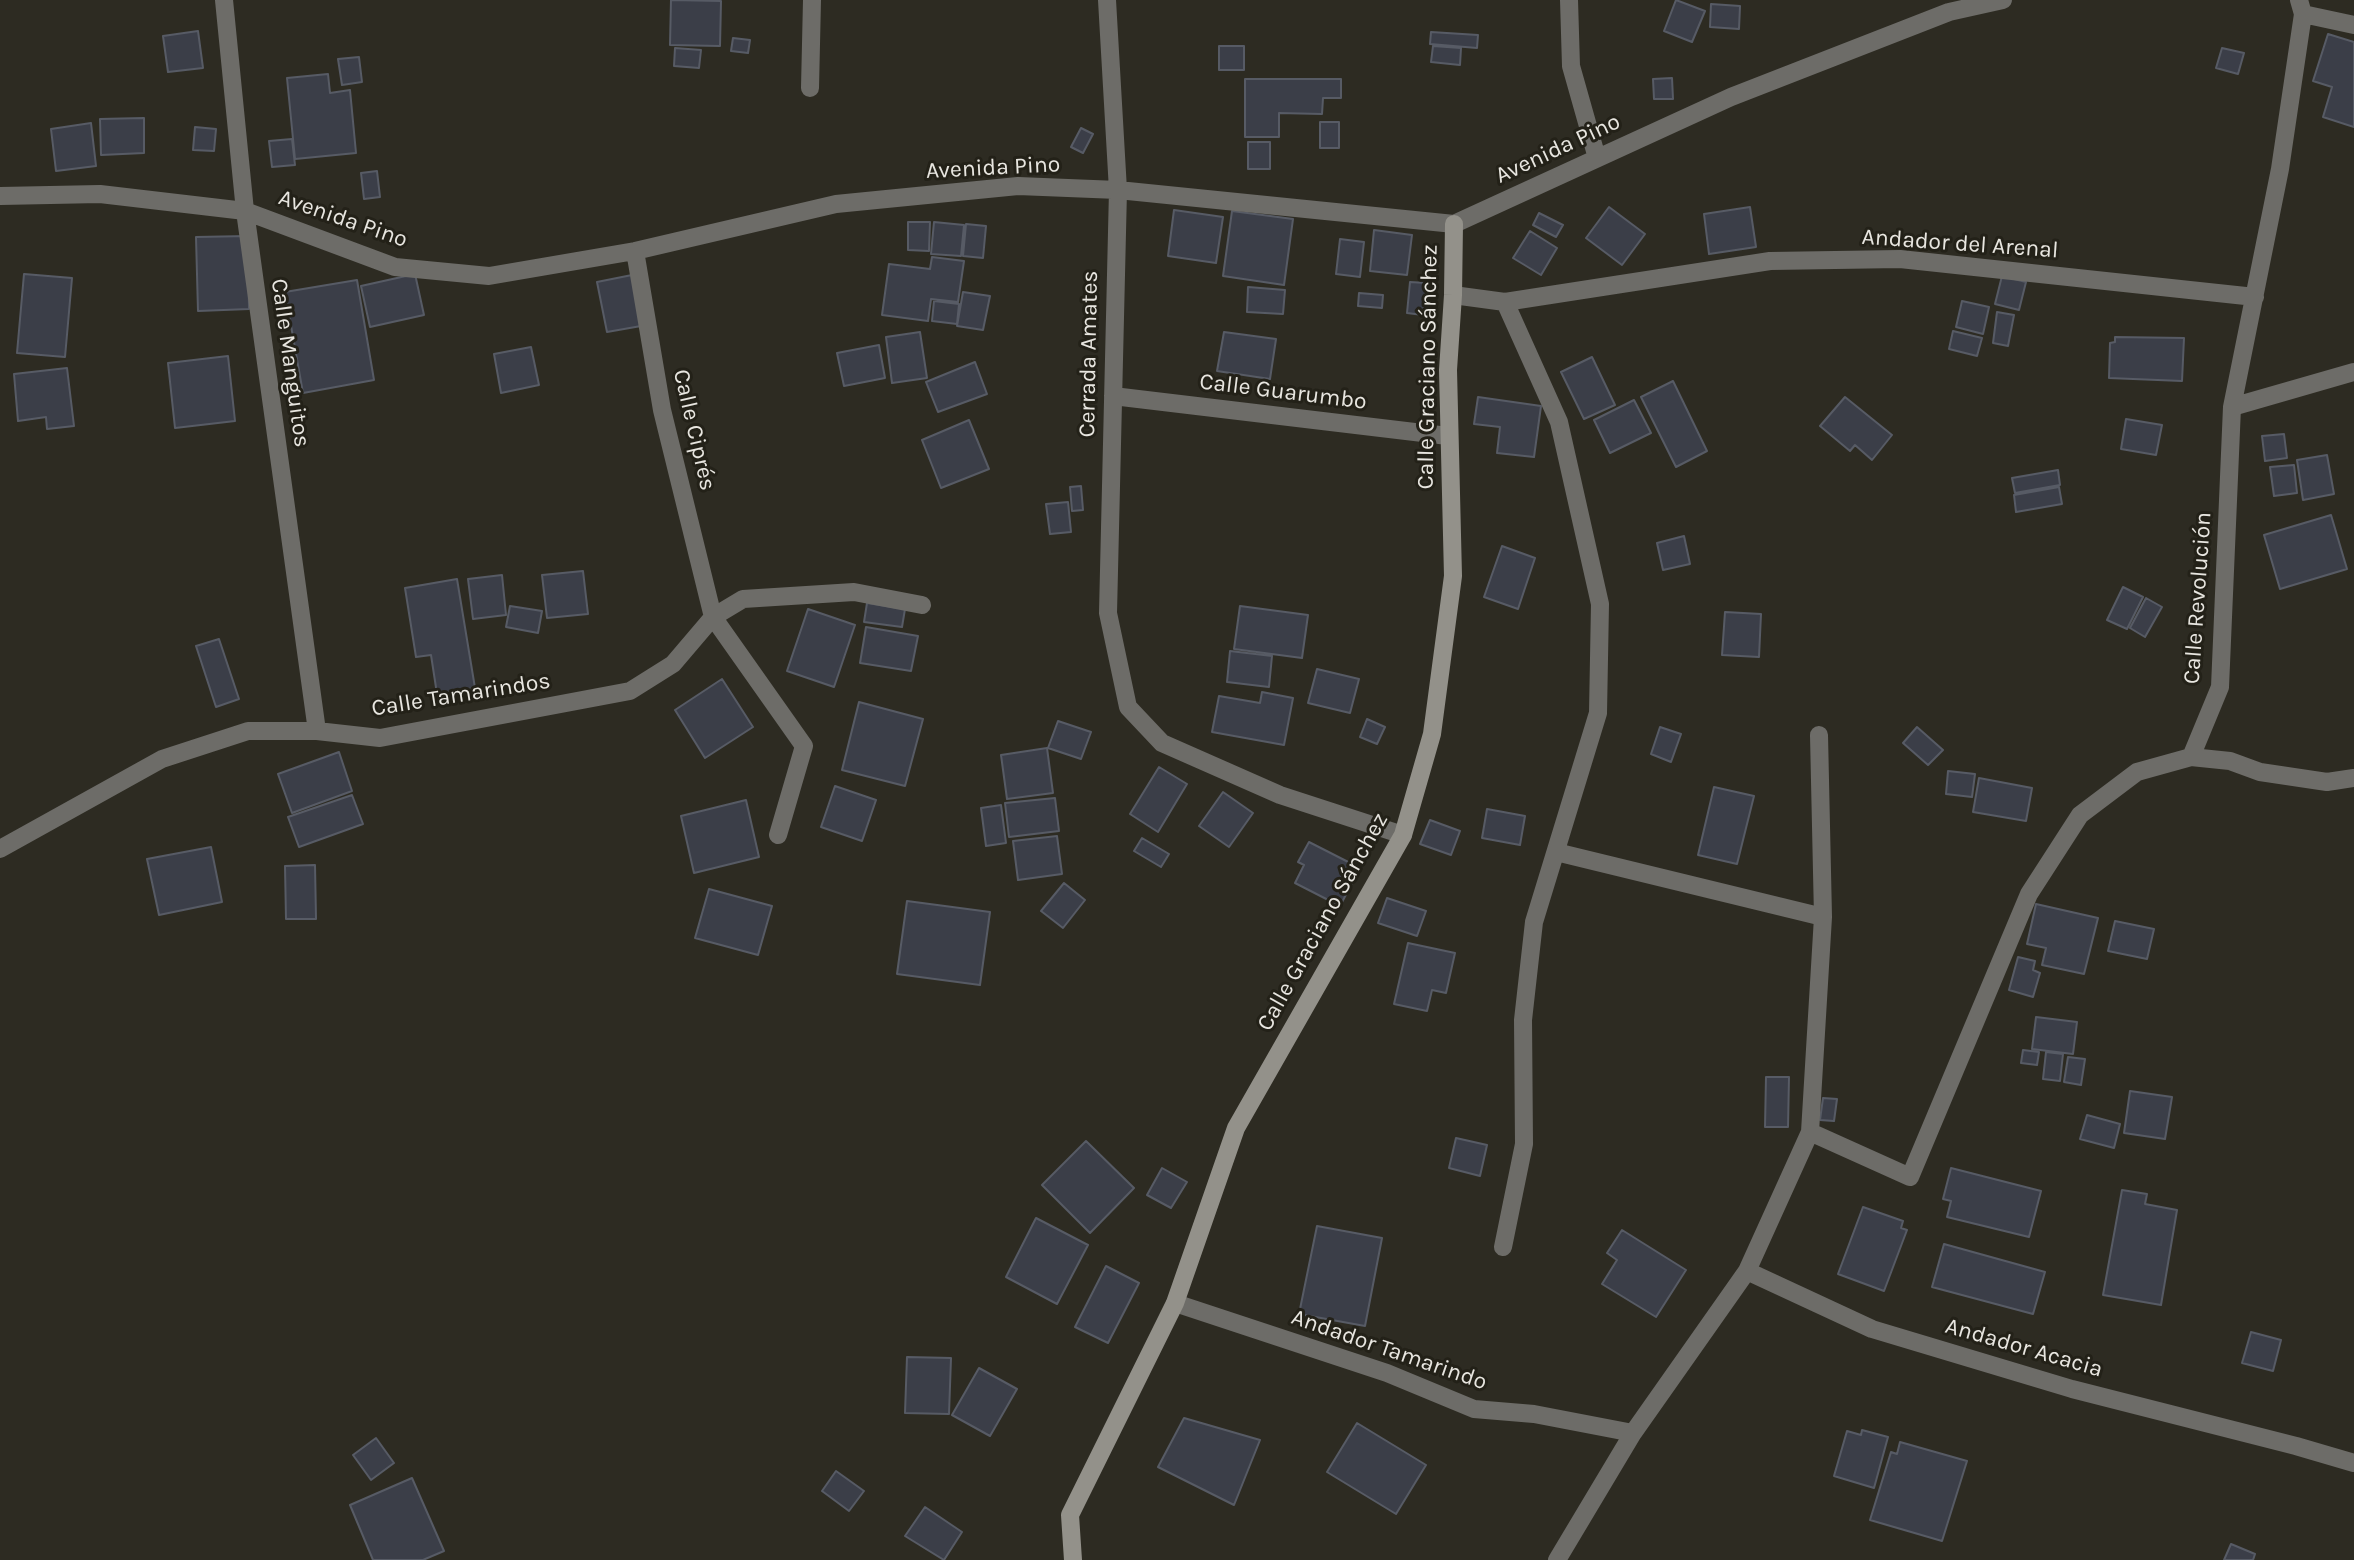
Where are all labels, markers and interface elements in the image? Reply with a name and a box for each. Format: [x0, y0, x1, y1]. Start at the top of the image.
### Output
street label: Avenida Pino [1491, 108, 1625, 190]
street label: Avenida Pino [925, 151, 1061, 185]
street label: Avenida Pino [275, 184, 411, 254]
street label: Andador del Arenal [1861, 223, 2059, 265]
street label: Calle Graciano Sánchez [1412, 244, 1444, 490]
street label: Cerrada Amates [1074, 270, 1104, 438]
street label: Calle Manguitos [265, 277, 315, 449]
street label: Calle Ciprés [667, 367, 721, 493]
street label: Calle Guarumbo [1198, 368, 1368, 416]
street label: Calle Revolución [2178, 511, 2218, 685]
street label: Calle Tamarindos [370, 667, 552, 723]
street label: Calle Graciano Sánchez [1252, 808, 1394, 1036]
street label: Andador Tamarindo [1288, 1304, 1490, 1396]
street label: Andador Acacia [1942, 1312, 2106, 1384]

